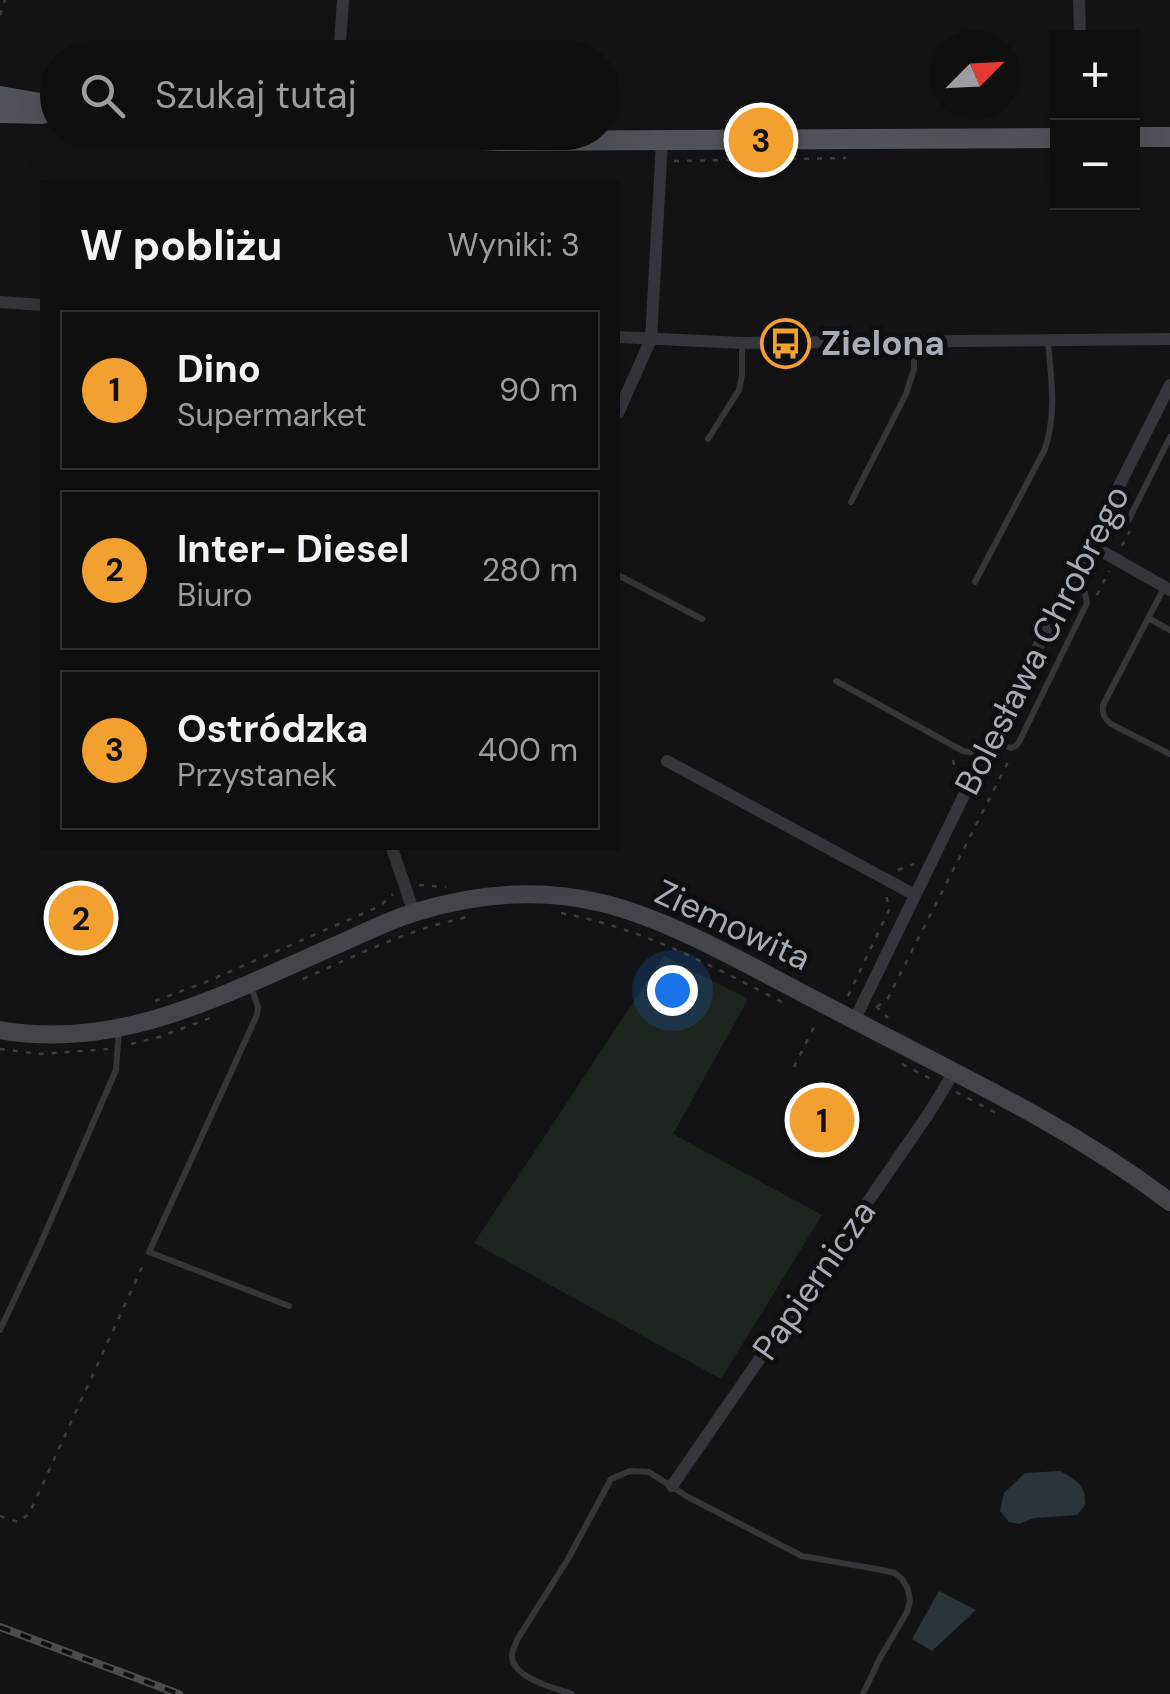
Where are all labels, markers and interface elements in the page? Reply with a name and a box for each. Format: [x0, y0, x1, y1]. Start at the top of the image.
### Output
north arrow [930, 30, 1020, 120]
map controls [1050, 30, 1140, 210]
button: + [1050, 30, 1140, 120]
search box [40, 40, 620, 150]
icon: search [75, 68, 130, 123]
text: Szukaj tutaj [155, 70, 357, 120]
pin: 3 [728, 102, 794, 178]
button: − [1050, 120, 1140, 210]
text: W pobliżu [80, 218, 282, 273]
text: Wyniki: 3 [447, 224, 580, 266]
bus stop icon: Zielona [760, 317, 812, 369]
place label: Zielona [821, 320, 945, 366]
text: Dino [177, 344, 261, 394]
text: 1 [109, 369, 120, 411]
text: 90 m [499, 369, 578, 411]
text: Supermarket [177, 394, 367, 436]
street label: Bolesława Chrobrego [944, 478, 1140, 802]
text: Inter- Diesel [177, 524, 409, 574]
text: 2 [105, 549, 124, 591]
text: 280 m [482, 549, 578, 591]
text: Biuro [177, 574, 253, 616]
text: Ostródzka [177, 704, 368, 754]
text: 3 [105, 729, 124, 771]
text: 400 m [478, 729, 578, 771]
text: Przystanek [177, 754, 337, 796]
street label: Ziemowita [648, 869, 818, 981]
pin: 2 [48, 880, 114, 956]
your location [647, 965, 698, 1016]
pin: 1 [790, 1082, 854, 1158]
street label: Papiernicza [742, 1191, 886, 1369]

